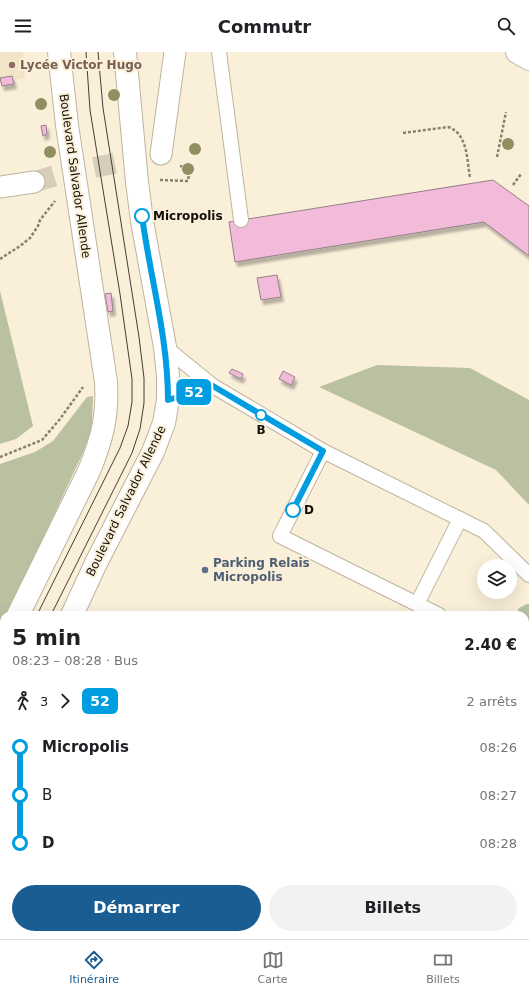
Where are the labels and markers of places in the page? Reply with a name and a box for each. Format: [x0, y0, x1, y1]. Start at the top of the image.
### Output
place label: Lycée Victor Hugo [20, 58, 142, 72]
marker: Lycée Victor Hugo [7, 60, 17, 70]
marker: Micropolis [134, 208, 150, 224]
place label: Micropolis [153, 209, 223, 223]
marker: B [255, 409, 267, 421]
place label: B [256, 423, 266, 437]
marker: D [285, 502, 301, 518]
place label: D [304, 503, 314, 517]
place label: Parking Relais Micropolis [213, 556, 310, 584]
marker: Parking Relais Micropolis [200, 565, 210, 575]

